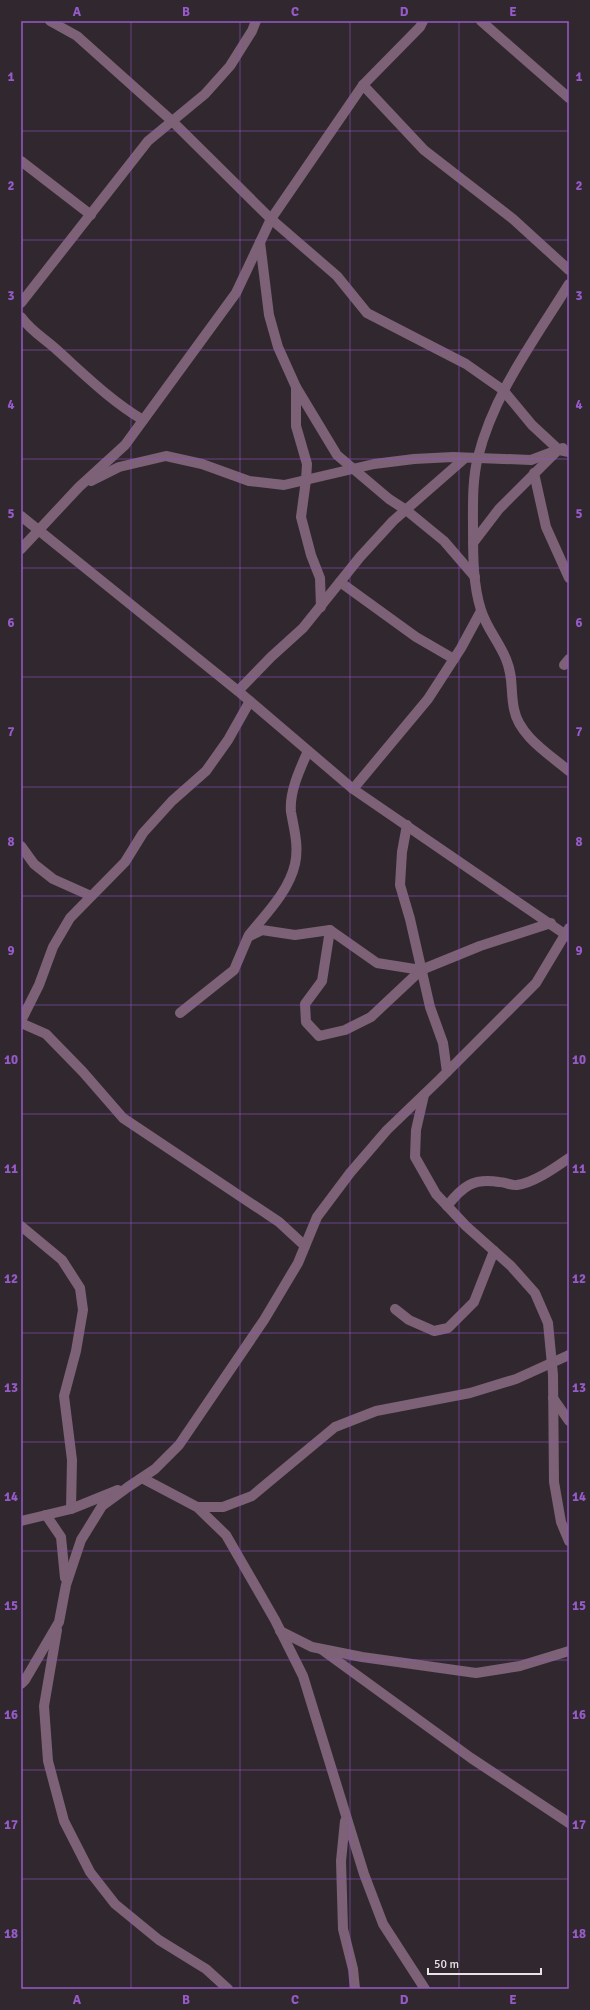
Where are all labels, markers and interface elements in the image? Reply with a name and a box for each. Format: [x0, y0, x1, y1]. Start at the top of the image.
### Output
text: A [73, 4, 82, 20]
text: B [182, 4, 190, 20]
text: C [291, 4, 299, 20]
text: D [400, 4, 409, 20]
text: E [509, 4, 517, 20]
text: 1 [7, 69, 15, 85]
text: 1 [575, 69, 583, 85]
text: 2 [7, 178, 15, 194]
text: 2 [575, 178, 583, 194]
text: 3 [7, 288, 15, 304]
text: 3 [575, 288, 583, 304]
text: 4 [7, 397, 15, 413]
text: 4 [575, 397, 583, 413]
text: 5 [7, 506, 15, 522]
text: 5 [575, 506, 583, 522]
text: 6 [7, 615, 15, 631]
text: 6 [575, 615, 583, 631]
text: 7 [7, 724, 15, 740]
text: 7 [575, 724, 583, 740]
text: 8 [7, 834, 15, 850]
text: 8 [575, 834, 583, 850]
text: 9 [7, 943, 15, 959]
text: 9 [575, 943, 583, 959]
text: 10 [4, 1052, 18, 1068]
text: 10 [572, 1052, 586, 1068]
text: 11 [4, 1161, 18, 1177]
text: 11 [572, 1161, 586, 1177]
text: 12 [4, 1271, 18, 1287]
text: 12 [572, 1271, 586, 1287]
text: 13 [4, 1380, 18, 1396]
text: 13 [572, 1380, 586, 1396]
text: 14 [4, 1489, 18, 1505]
text: 14 [572, 1489, 586, 1505]
text: 15 [4, 1598, 18, 1614]
text: 15 [572, 1598, 586, 1614]
text: 16 [4, 1707, 18, 1723]
text: 16 [572, 1707, 586, 1723]
text: 17 [4, 1817, 18, 1833]
text: 17 [572, 1817, 586, 1833]
text: 18 [4, 1926, 18, 1942]
text: 18 [572, 1926, 586, 1942]
scale bar [428, 1950, 541, 1976]
text: 50 m [434, 1957, 459, 1972]
text: A [73, 1992, 82, 2008]
text: B [182, 1992, 190, 2008]
text: C [291, 1992, 299, 2008]
text: D [400, 1992, 409, 2008]
text: E [509, 1992, 517, 2008]

